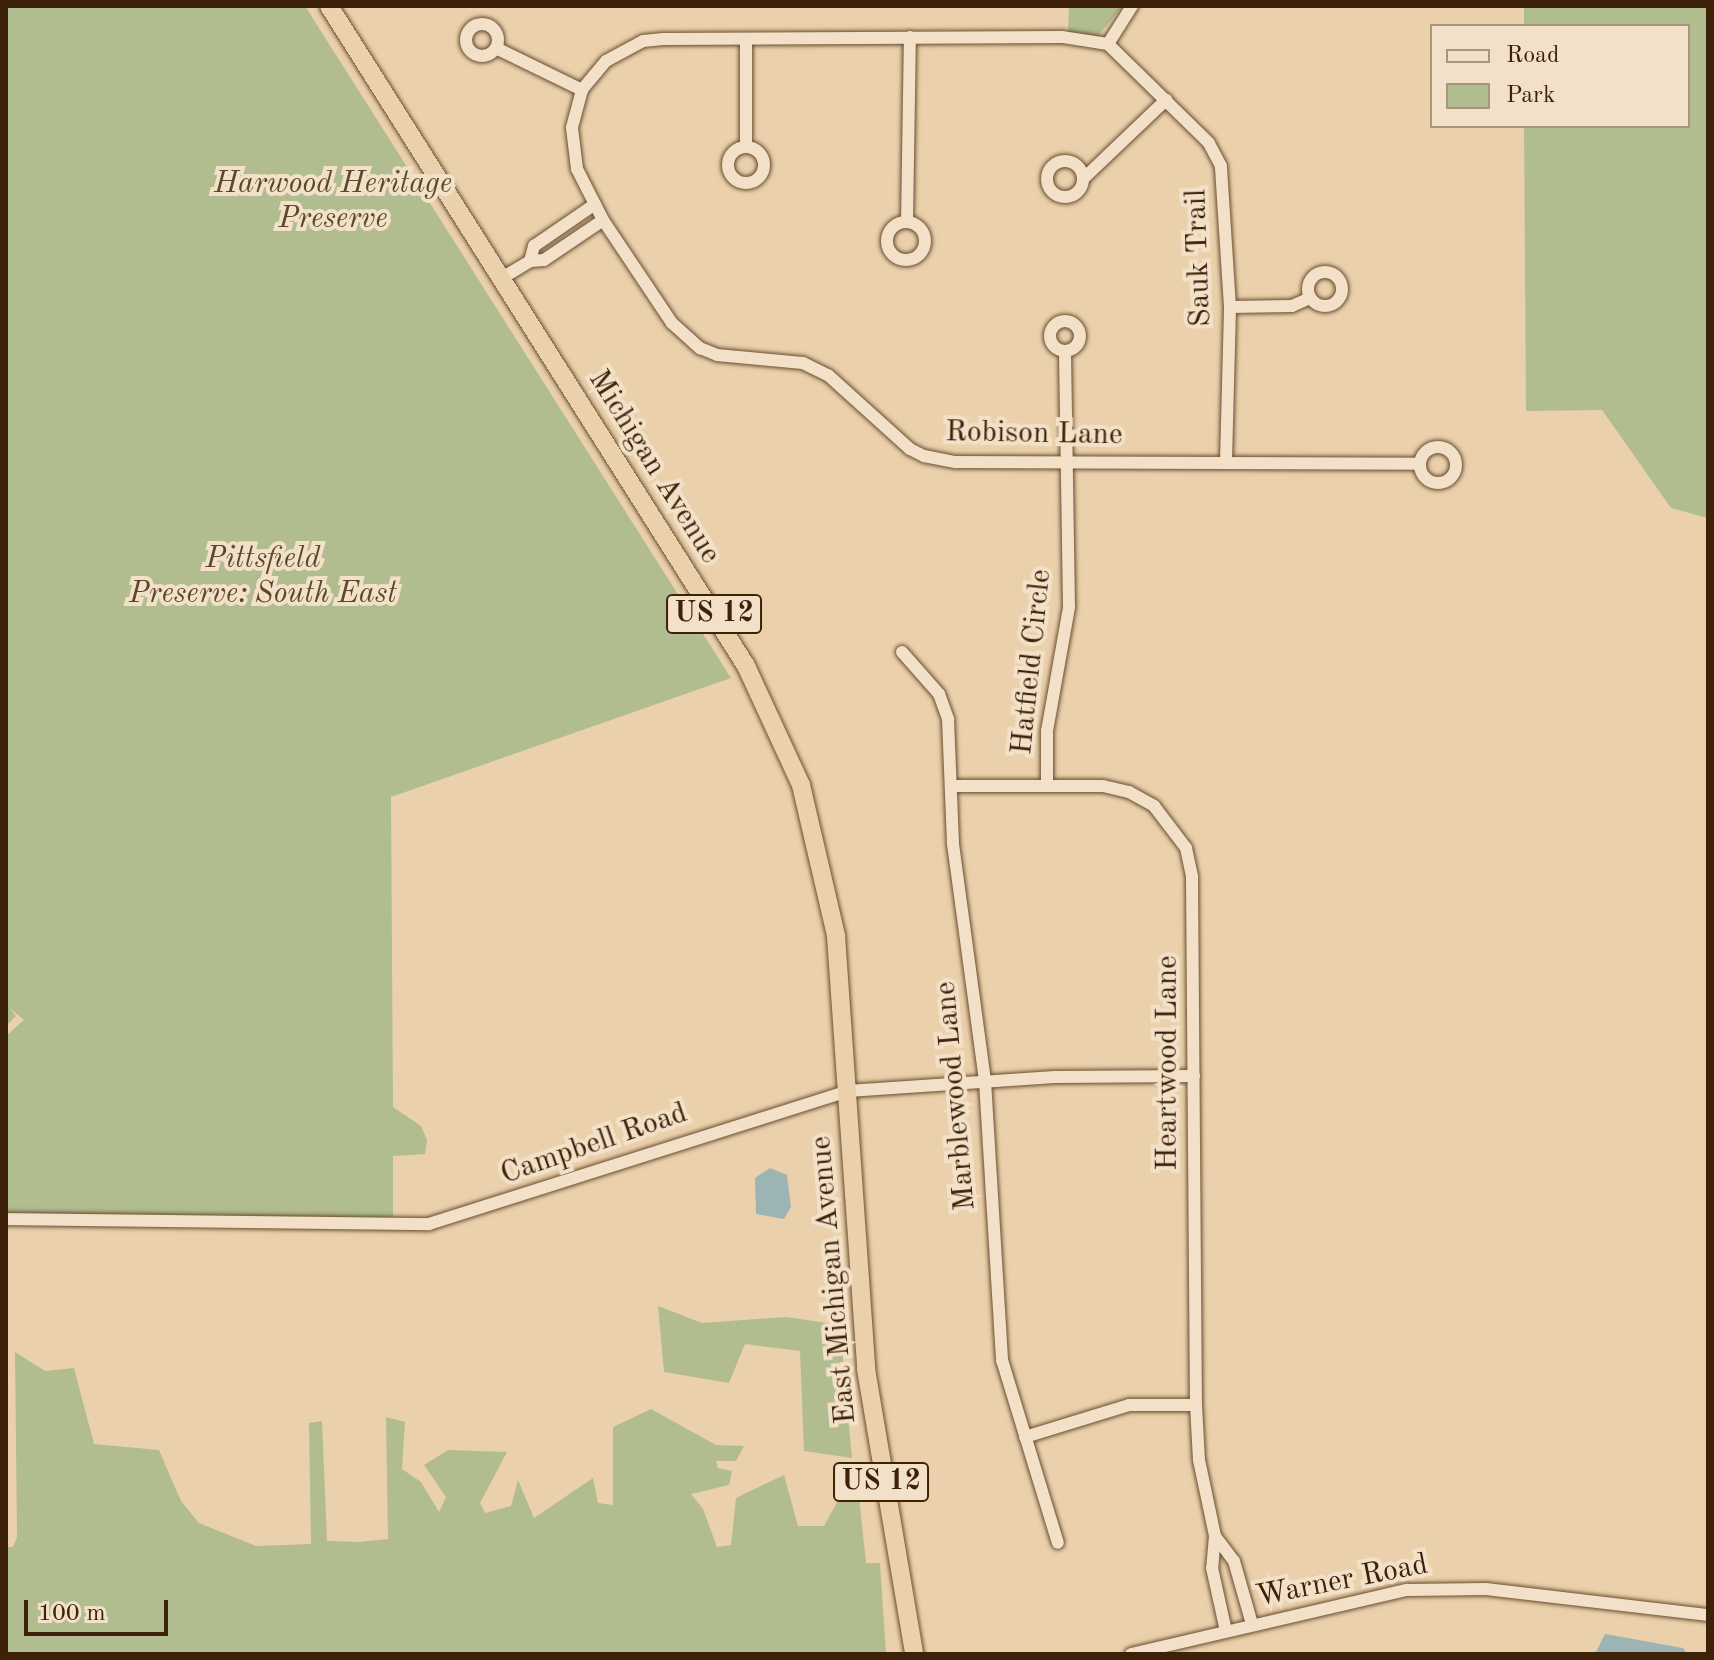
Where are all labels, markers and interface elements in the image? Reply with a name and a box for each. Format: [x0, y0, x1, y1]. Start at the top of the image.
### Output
legend [1430, 24, 1690, 128]
text: Road [1506, 44, 1559, 68]
text: Park [1506, 84, 1555, 108]
park label: Harwood Heritage Preserve [214, 166, 452, 236]
street label: Sauk Trail [1179, 188, 1219, 328]
street label: Michigan Avenue [580, 363, 728, 571]
street label: Robison Lane [945, 414, 1123, 454]
park label: Pittsfield Preserve: South East [129, 541, 397, 612]
street label: Hatfield Circle [1004, 567, 1060, 757]
road number: US 12 [666, 590, 762, 638]
street label: Heartwood Lane [1150, 955, 1186, 1171]
street label: Marblewood Lane [928, 980, 984, 1212]
street label: Campbell Road [496, 1095, 692, 1193]
street label: East Michigan Avenue [803, 1134, 865, 1426]
road number: US 12 [833, 1458, 929, 1506]
street label: Warner Road [1253, 1547, 1431, 1615]
scale bar [28, 1584, 172, 1634]
text: 100 m [38, 1602, 106, 1626]

